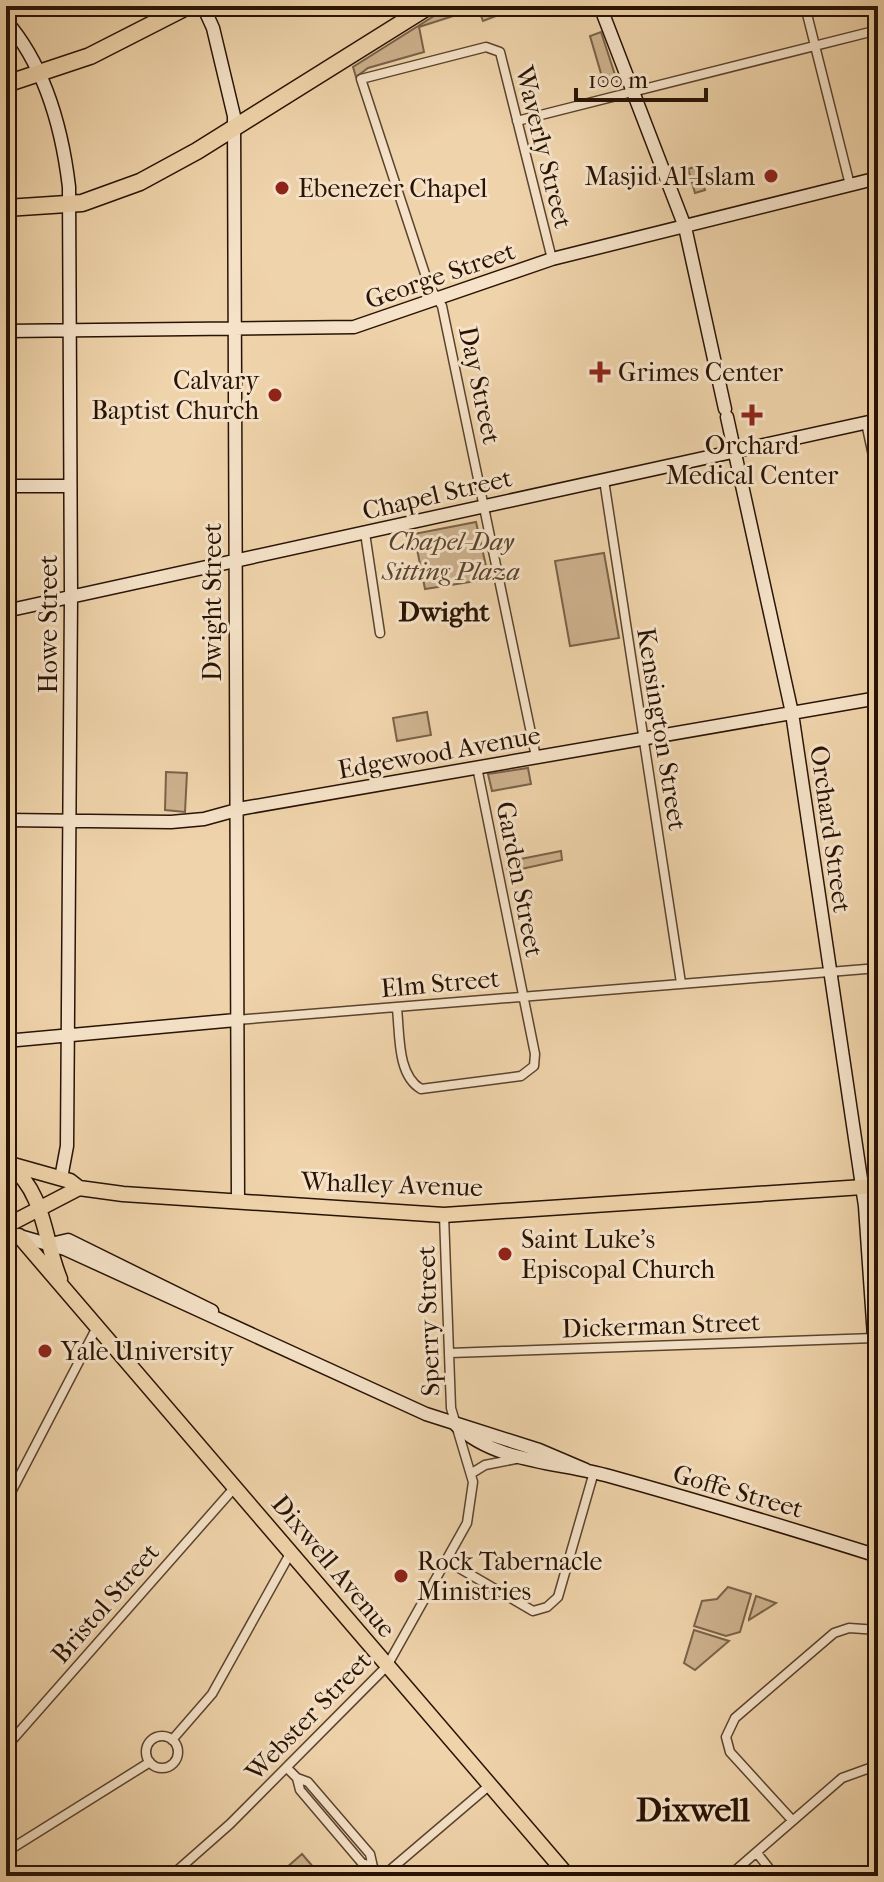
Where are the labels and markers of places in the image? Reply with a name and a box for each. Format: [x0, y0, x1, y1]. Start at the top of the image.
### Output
place label: Masjid Al-Islam [584, 161, 755, 192]
marker: Masjid Al-Islam [762, 167, 780, 185]
place label: Ebenezer Chapel [298, 173, 487, 204]
marker: Ebenezer Chapel [273, 179, 291, 197]
place label: Grimes Center [618, 357, 783, 388]
marker: Grimes Center [589, 361, 611, 383]
place label: Calvary Baptist Church [91, 365, 260, 426]
marker: Calvary Baptist Church [266, 386, 284, 404]
marker: Orchard Medical Center [741, 404, 763, 426]
place label: Orchard Medical Center [666, 430, 838, 491]
place label: Saint Luke's Episcopal Church [521, 1224, 715, 1285]
marker: Saint Luke's Episcopal Church [496, 1245, 514, 1263]
place label: Yale University [60, 1336, 234, 1367]
marker: Yale University [36, 1342, 54, 1360]
place label: Rock Tabernacle Ministries [417, 1546, 602, 1607]
marker: Rock Tabernacle Ministries [392, 1567, 410, 1585]

